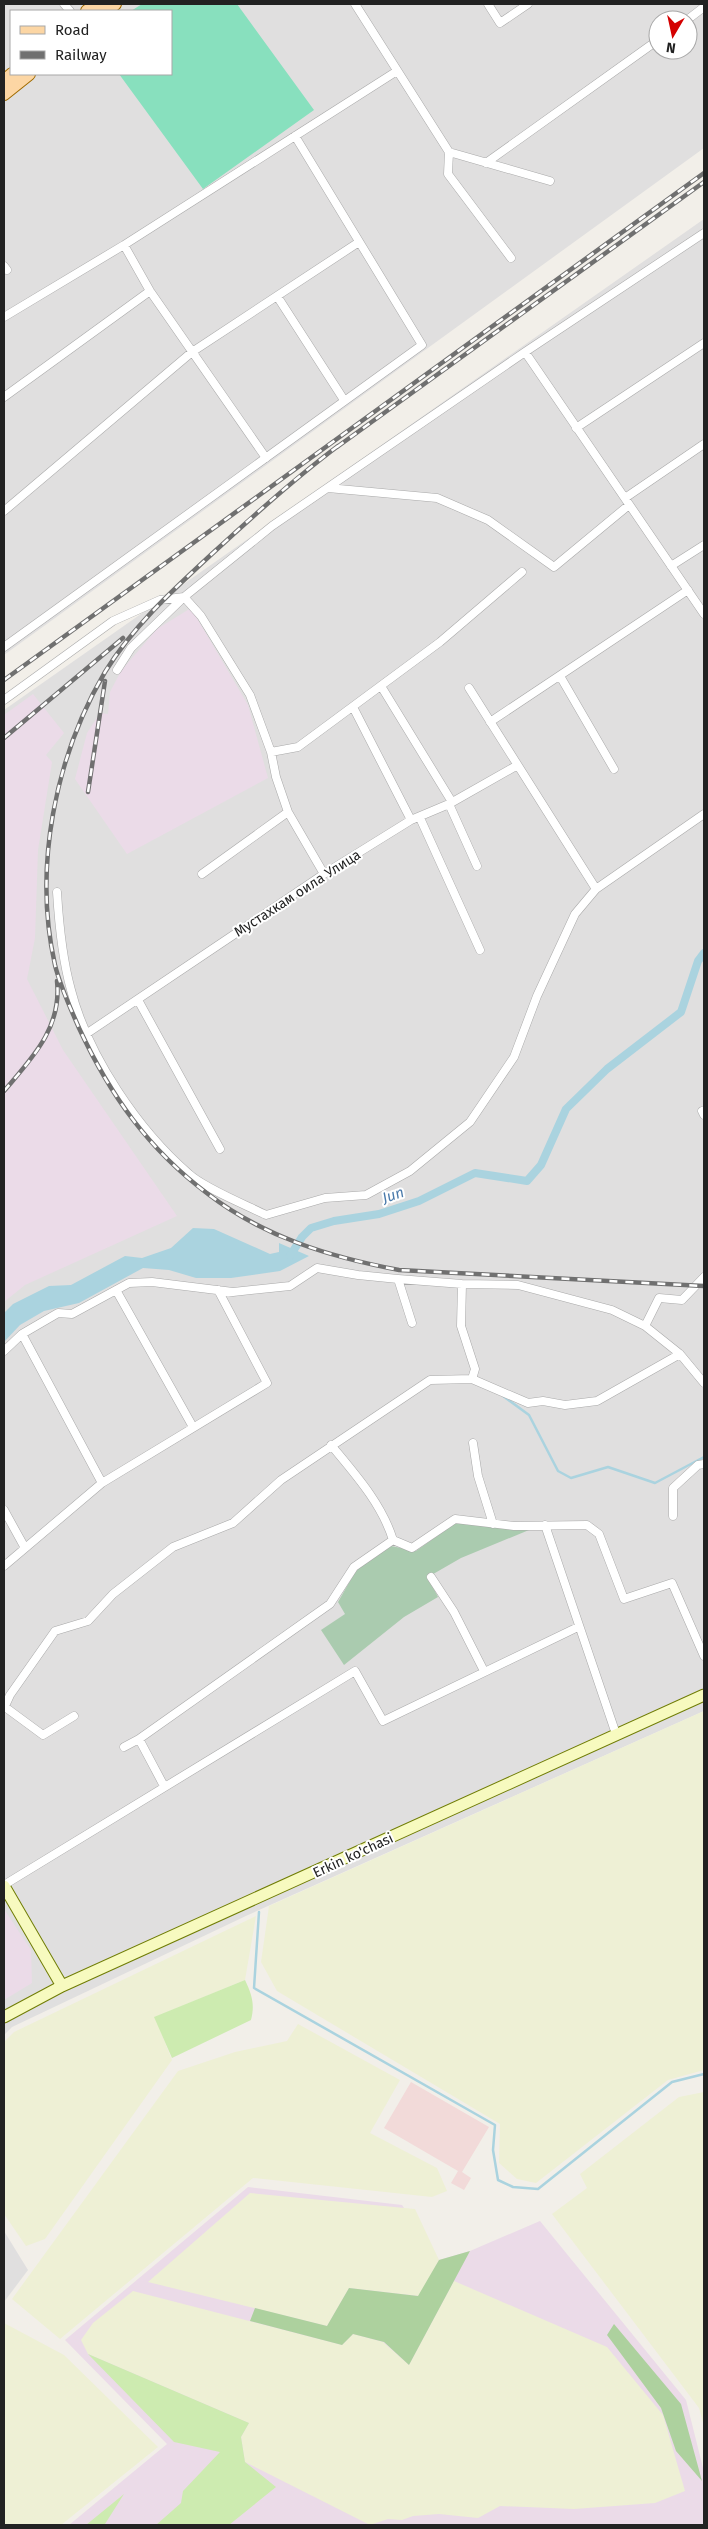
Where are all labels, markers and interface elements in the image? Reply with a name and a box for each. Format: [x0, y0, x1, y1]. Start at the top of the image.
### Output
legend [10, 10, 172, 75]
north arrow [648, 10, 698, 60]
text: Road [55, 21, 90, 39]
text: N [665, 38, 677, 56]
text: Railway [55, 46, 107, 64]
street label: Мустахкам оила Улица [231, 846, 364, 941]
water label: Jun [379, 1183, 406, 1207]
street label: Erkin ko'chasi [310, 1829, 396, 1881]

